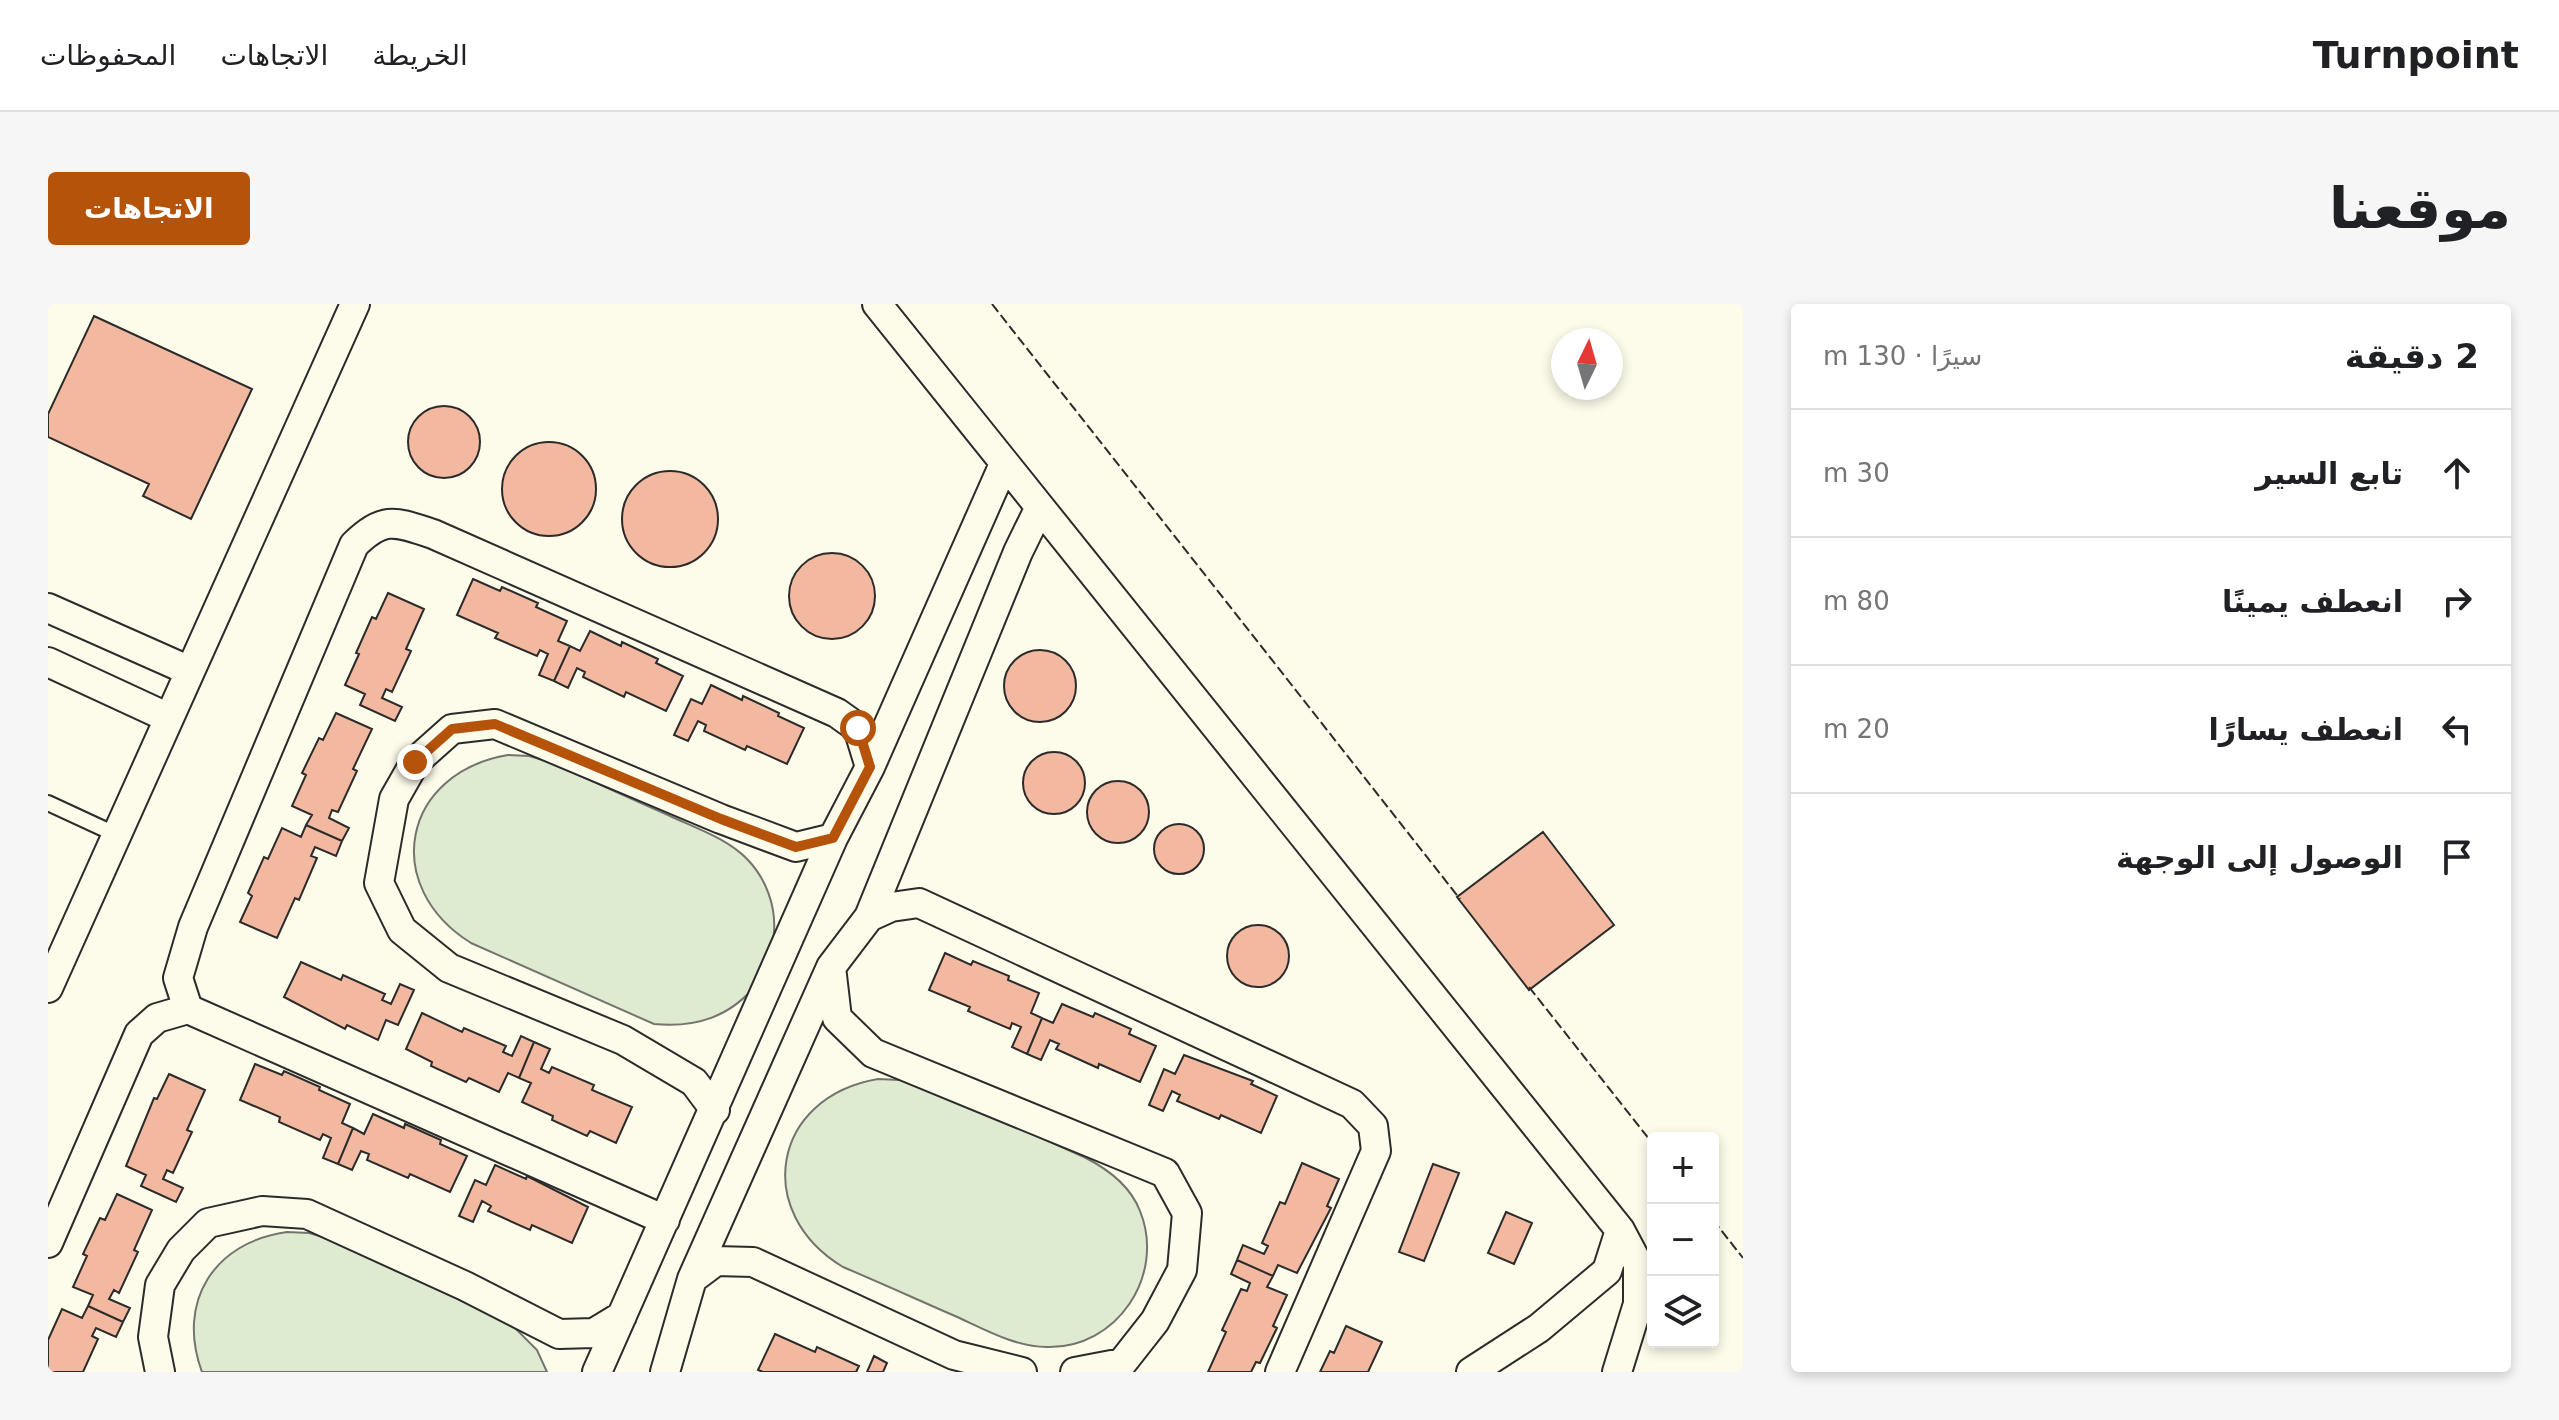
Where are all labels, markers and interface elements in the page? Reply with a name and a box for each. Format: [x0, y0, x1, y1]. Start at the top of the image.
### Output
text: Turnpoint [2313, 33, 2519, 77]
text: المحفوظات [40, 39, 176, 72]
text: الاتجاهات [220, 39, 328, 72]
text: الخريطة [372, 39, 468, 72]
button: الاتجاهات [48, 172, 250, 245]
text: موقعنا [2329, 176, 2511, 241]
north arrow [1551, 328, 1623, 400]
text: 2 دقيقة [2345, 336, 2479, 376]
text: سيرًا · 130 m [1823, 341, 1982, 371]
icon: ahead [2435, 451, 2479, 495]
text: تابع السير [2255, 456, 2403, 491]
text: 30 m [1823, 458, 1890, 488]
icon: right [2435, 579, 2479, 623]
text: انعطف يمينًا [2222, 584, 2403, 619]
text: 80 m [1823, 586, 1890, 616]
icon: left [2435, 707, 2479, 751]
route start [840, 710, 876, 746]
text: انعطف يسارًا [2209, 712, 2403, 747]
text: 20 m [1823, 714, 1890, 744]
route end [397, 744, 433, 780]
icon: arrive [2435, 835, 2479, 879]
text: الوصول إلى الوجهة [2116, 840, 2403, 875]
map controls [1647, 1132, 1719, 1348]
button: + [1647, 1132, 1719, 1204]
button: − [1647, 1204, 1719, 1276]
button: layers [1647, 1276, 1719, 1348]

